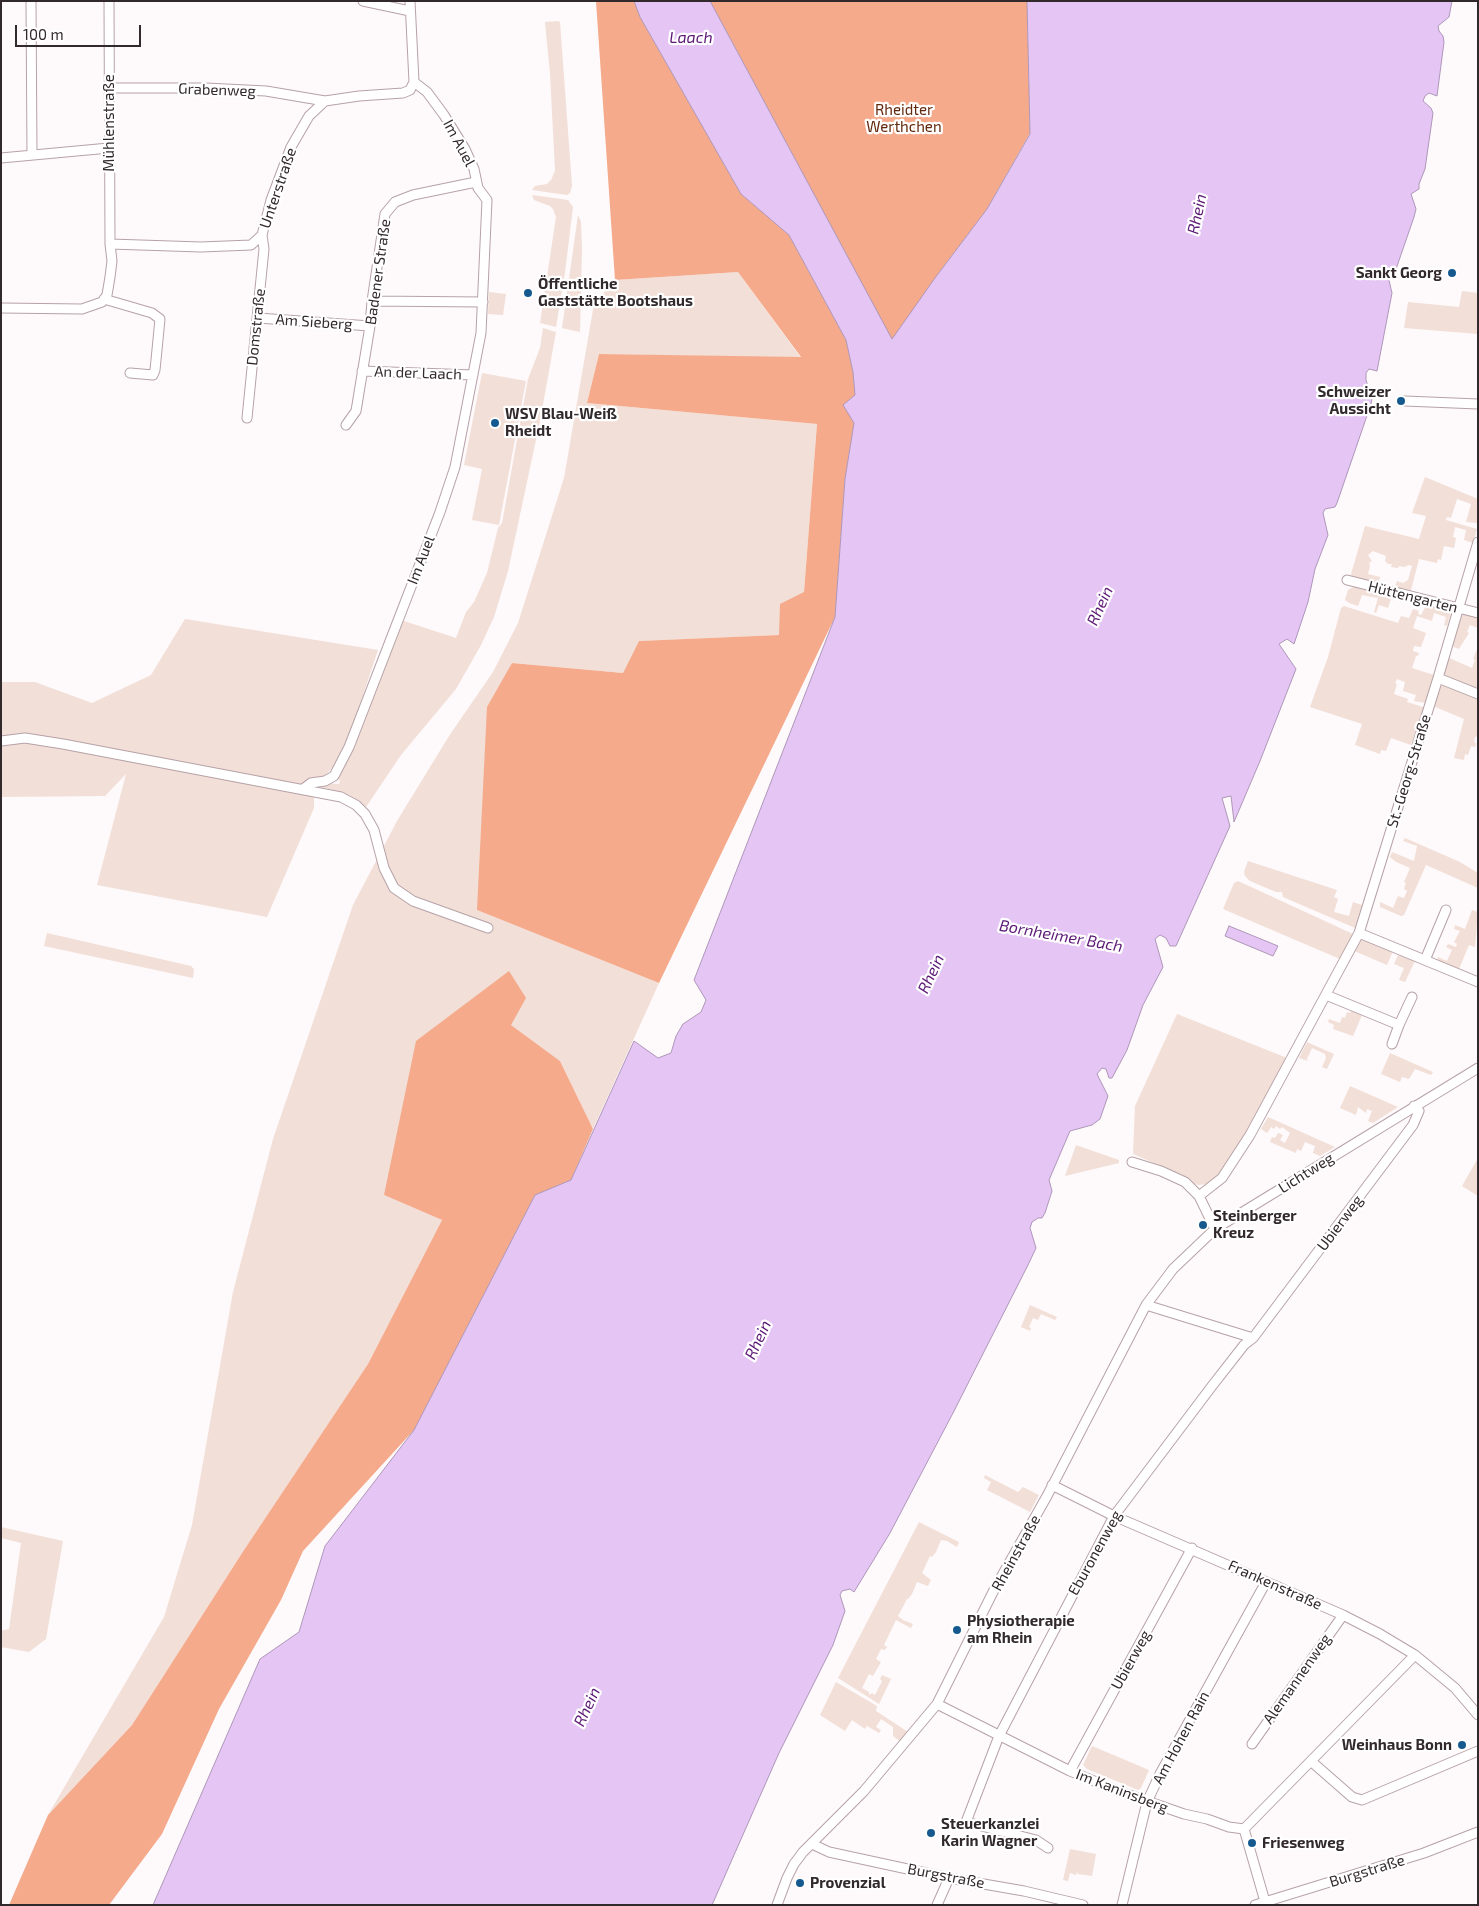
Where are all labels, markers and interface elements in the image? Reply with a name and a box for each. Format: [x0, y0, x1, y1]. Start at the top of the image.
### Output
scale bar [18, 15, 144, 47]
text: 100 m [23, 25, 64, 43]
water label: Laach [669, 28, 713, 48]
street label: Mühlenstraße [100, 74, 118, 172]
street label: Grabenweg [178, 80, 256, 100]
park label: Rheidter Werthchen [866, 101, 942, 136]
street label: Im Auel [439, 116, 479, 170]
street label: Unterstraße [256, 145, 300, 231]
water label: Rhein [1183, 192, 1211, 236]
street label: Badener Straße [362, 218, 394, 326]
place label: Sankt Georg [1356, 264, 1442, 282]
marker: Sankt Georg [1446, 267, 1458, 279]
place label: Öffentliche Gaststätte Bootshaus [538, 275, 693, 310]
marker: Öffentliche Gaststätte Bootshaus [522, 287, 534, 299]
street label: Domstraße [243, 288, 269, 366]
street label: Am Sieberg [275, 310, 353, 334]
street label: An der Laach [374, 362, 462, 384]
place label: Schweizer Aussicht [1318, 383, 1391, 418]
marker: Schweizer Aussicht [1395, 395, 1407, 407]
place label: WSV Blau-Weiß Rheidt [505, 405, 617, 440]
marker: WSV Blau-Weiß Rheidt [489, 417, 501, 429]
street label: Im Auel [403, 533, 439, 587]
street label: Hüttengarten [1366, 577, 1460, 617]
water label: Rhein [1083, 583, 1117, 629]
street label: St.-Georg-Straße [1383, 712, 1435, 830]
water label: Bornheimer Bach [998, 916, 1124, 956]
water label: Rhein [914, 951, 948, 997]
street label: Lichtweg [1275, 1149, 1337, 1197]
street label: Ubierweg [1313, 1192, 1367, 1254]
place label: Steinberger Kreuz [1213, 1207, 1297, 1242]
marker: Steinberger Kreuz [1197, 1219, 1209, 1231]
water label: Rhein [741, 1317, 775, 1363]
street label: Eburonenweg [1064, 1508, 1126, 1598]
street label: Rheinstraße [988, 1512, 1044, 1594]
street label: Frankenstraße [1225, 1556, 1325, 1614]
place label: Physiotherapie am Rhein [967, 1612, 1075, 1647]
marker: Physiotherapie am Rhein [951, 1624, 963, 1636]
street label: Ubierweg [1107, 1627, 1155, 1693]
street label: Alemannenweg [1259, 1630, 1335, 1728]
water label: Rhein [570, 1684, 604, 1730]
street label: Am Hohen Rain [1149, 1688, 1213, 1788]
place label: Weinhaus Bonn [1342, 1736, 1452, 1754]
marker: Weinhaus Bonn [1456, 1739, 1468, 1751]
street label: Im Kaninsberg [1073, 1765, 1171, 1817]
place label: Steuerkanzlei Karin Wagner [941, 1815, 1039, 1850]
marker: Steuerkanzlei Karin Wagner [925, 1827, 937, 1839]
place label: Friesenweg [1262, 1834, 1344, 1852]
marker: Friesenweg [1246, 1837, 1258, 1849]
street label: Burgstraße [1327, 1851, 1407, 1891]
street label: Burgstraße [906, 1860, 986, 1892]
place label: Provenzial [810, 1874, 886, 1892]
marker: Provenzial [794, 1877, 806, 1889]

